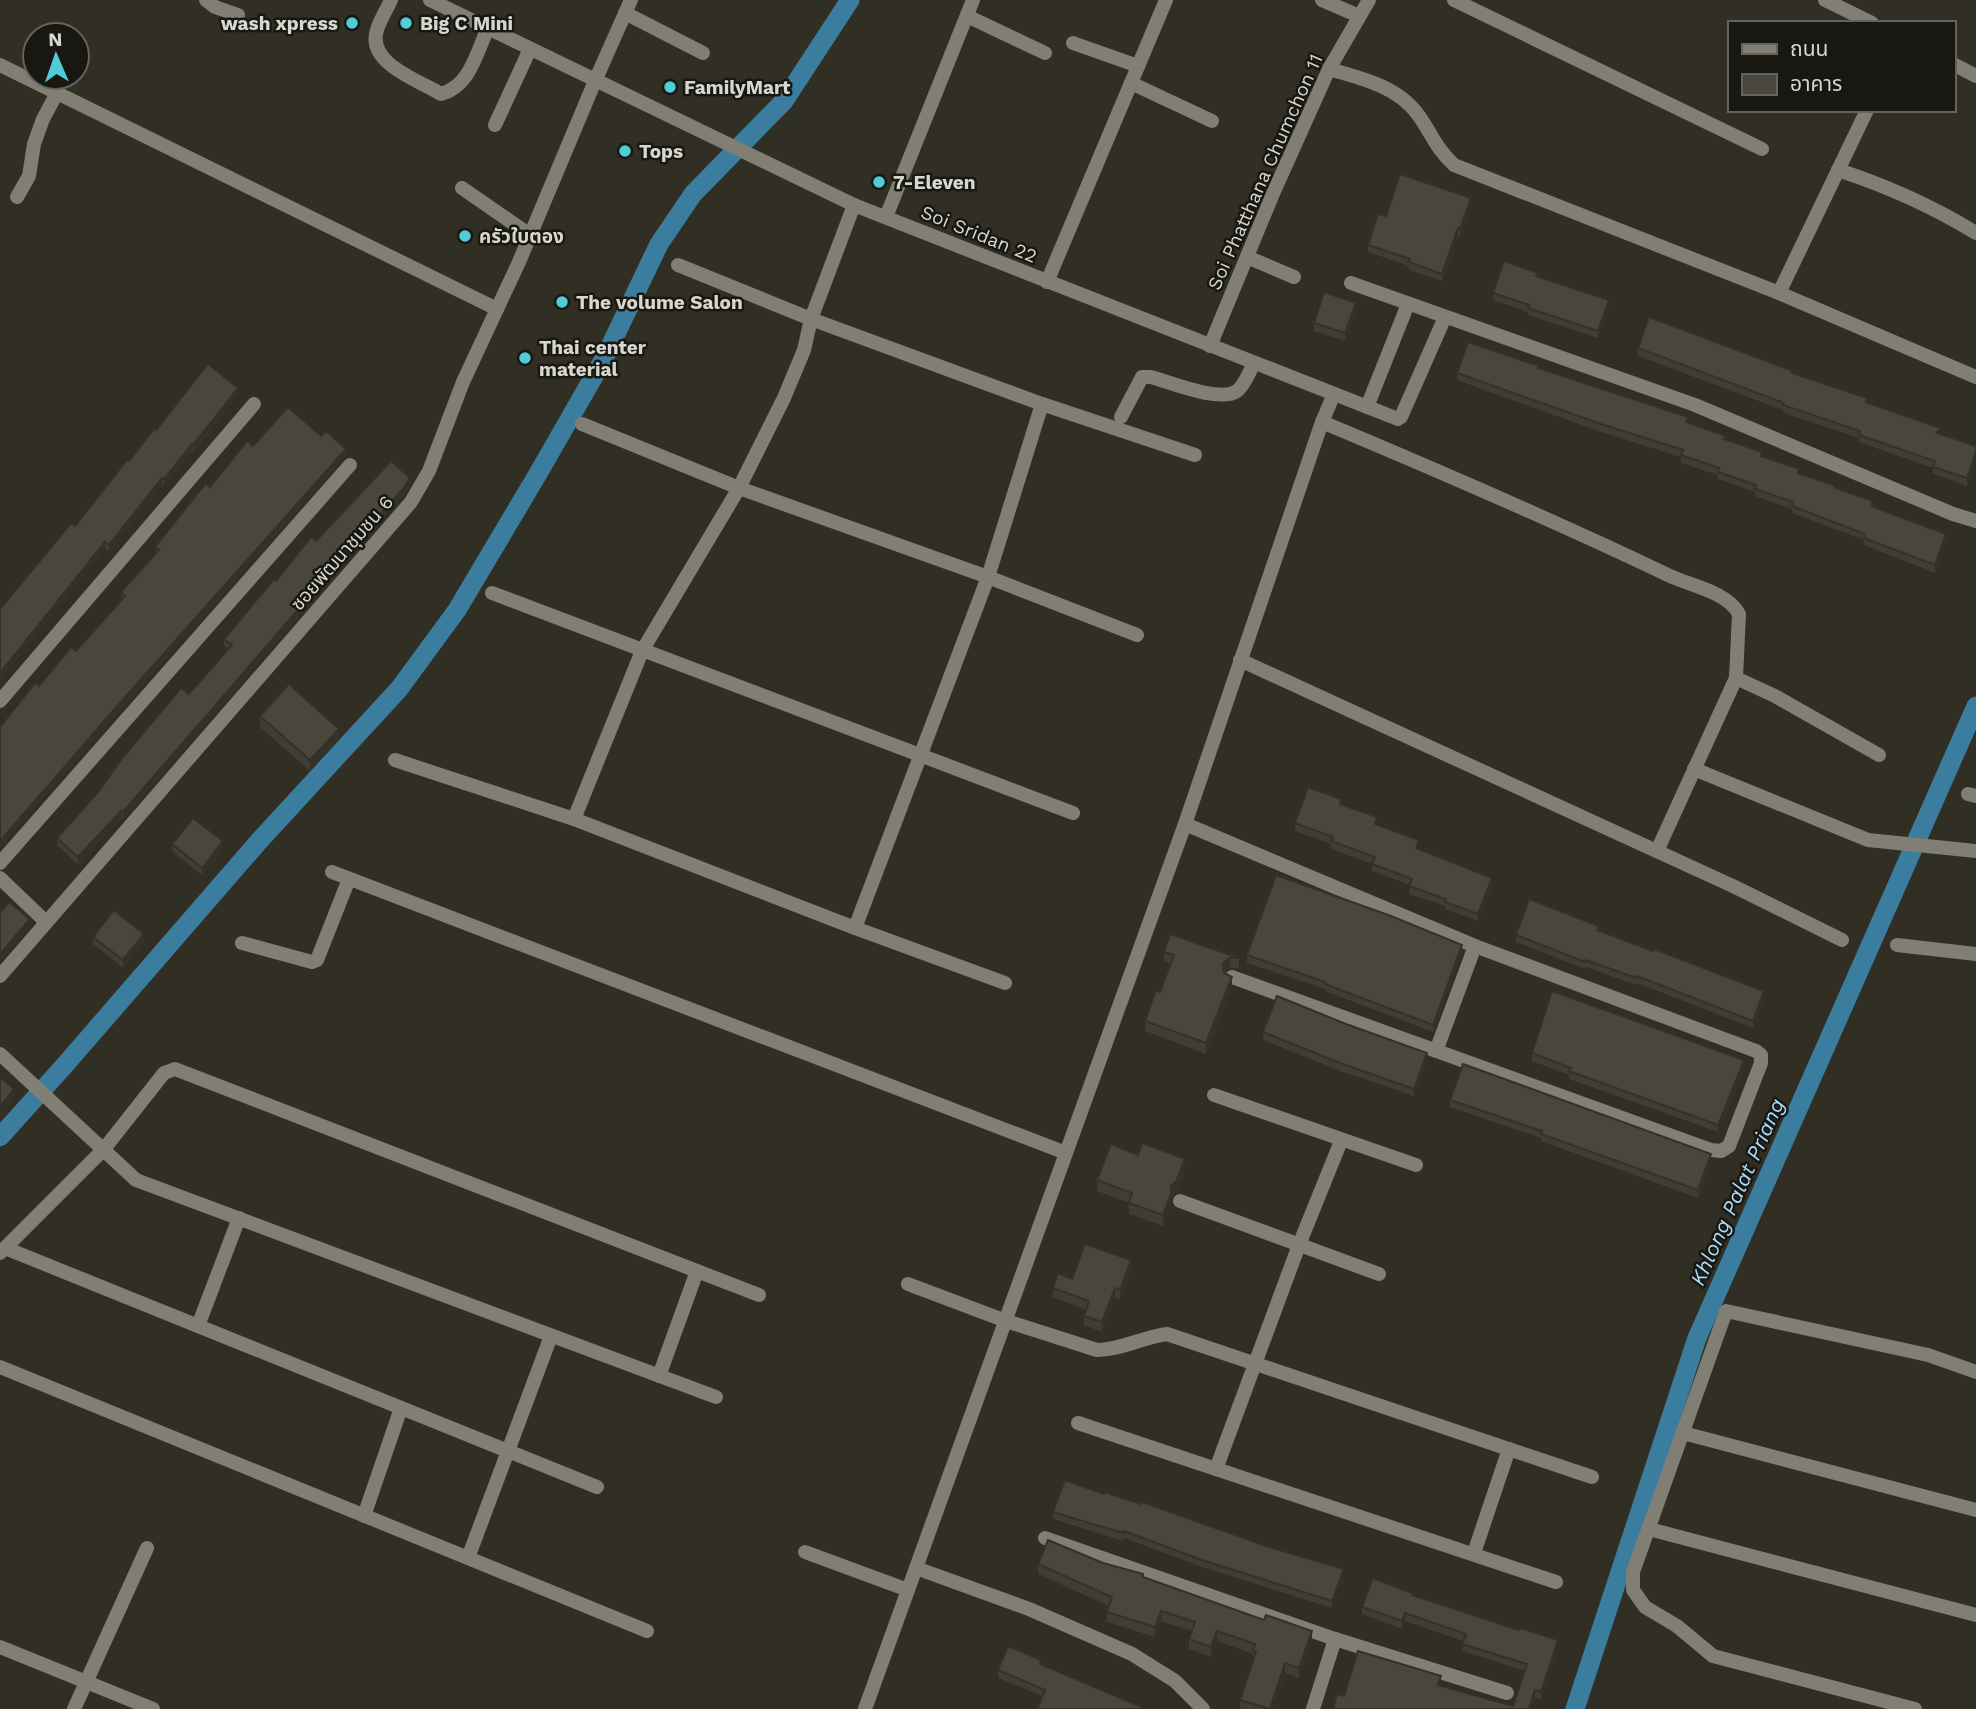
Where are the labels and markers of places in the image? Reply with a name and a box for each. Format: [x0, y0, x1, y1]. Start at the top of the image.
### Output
place label: wash xpress [221, 12, 338, 35]
place label: Big C Mini [420, 12, 513, 35]
marker: wash xpress [344, 15, 360, 31]
marker: Big C Mini [398, 15, 414, 31]
place label: FamilyMart [684, 76, 791, 99]
marker: FamilyMart [662, 79, 678, 95]
place label: Tops [639, 140, 683, 163]
marker: Tops [617, 143, 633, 159]
place label: 7-Eleven [893, 171, 976, 194]
marker: 7-Eleven [871, 174, 887, 190]
place label: ครัวใบตอง [479, 225, 564, 248]
marker: ครัวใบตอง [457, 228, 473, 244]
place label: The volume Salon [576, 291, 743, 314]
marker: The volume Salon [554, 294, 570, 310]
place label: Thai center material [539, 336, 647, 381]
marker: Thai center material [517, 350, 533, 366]

